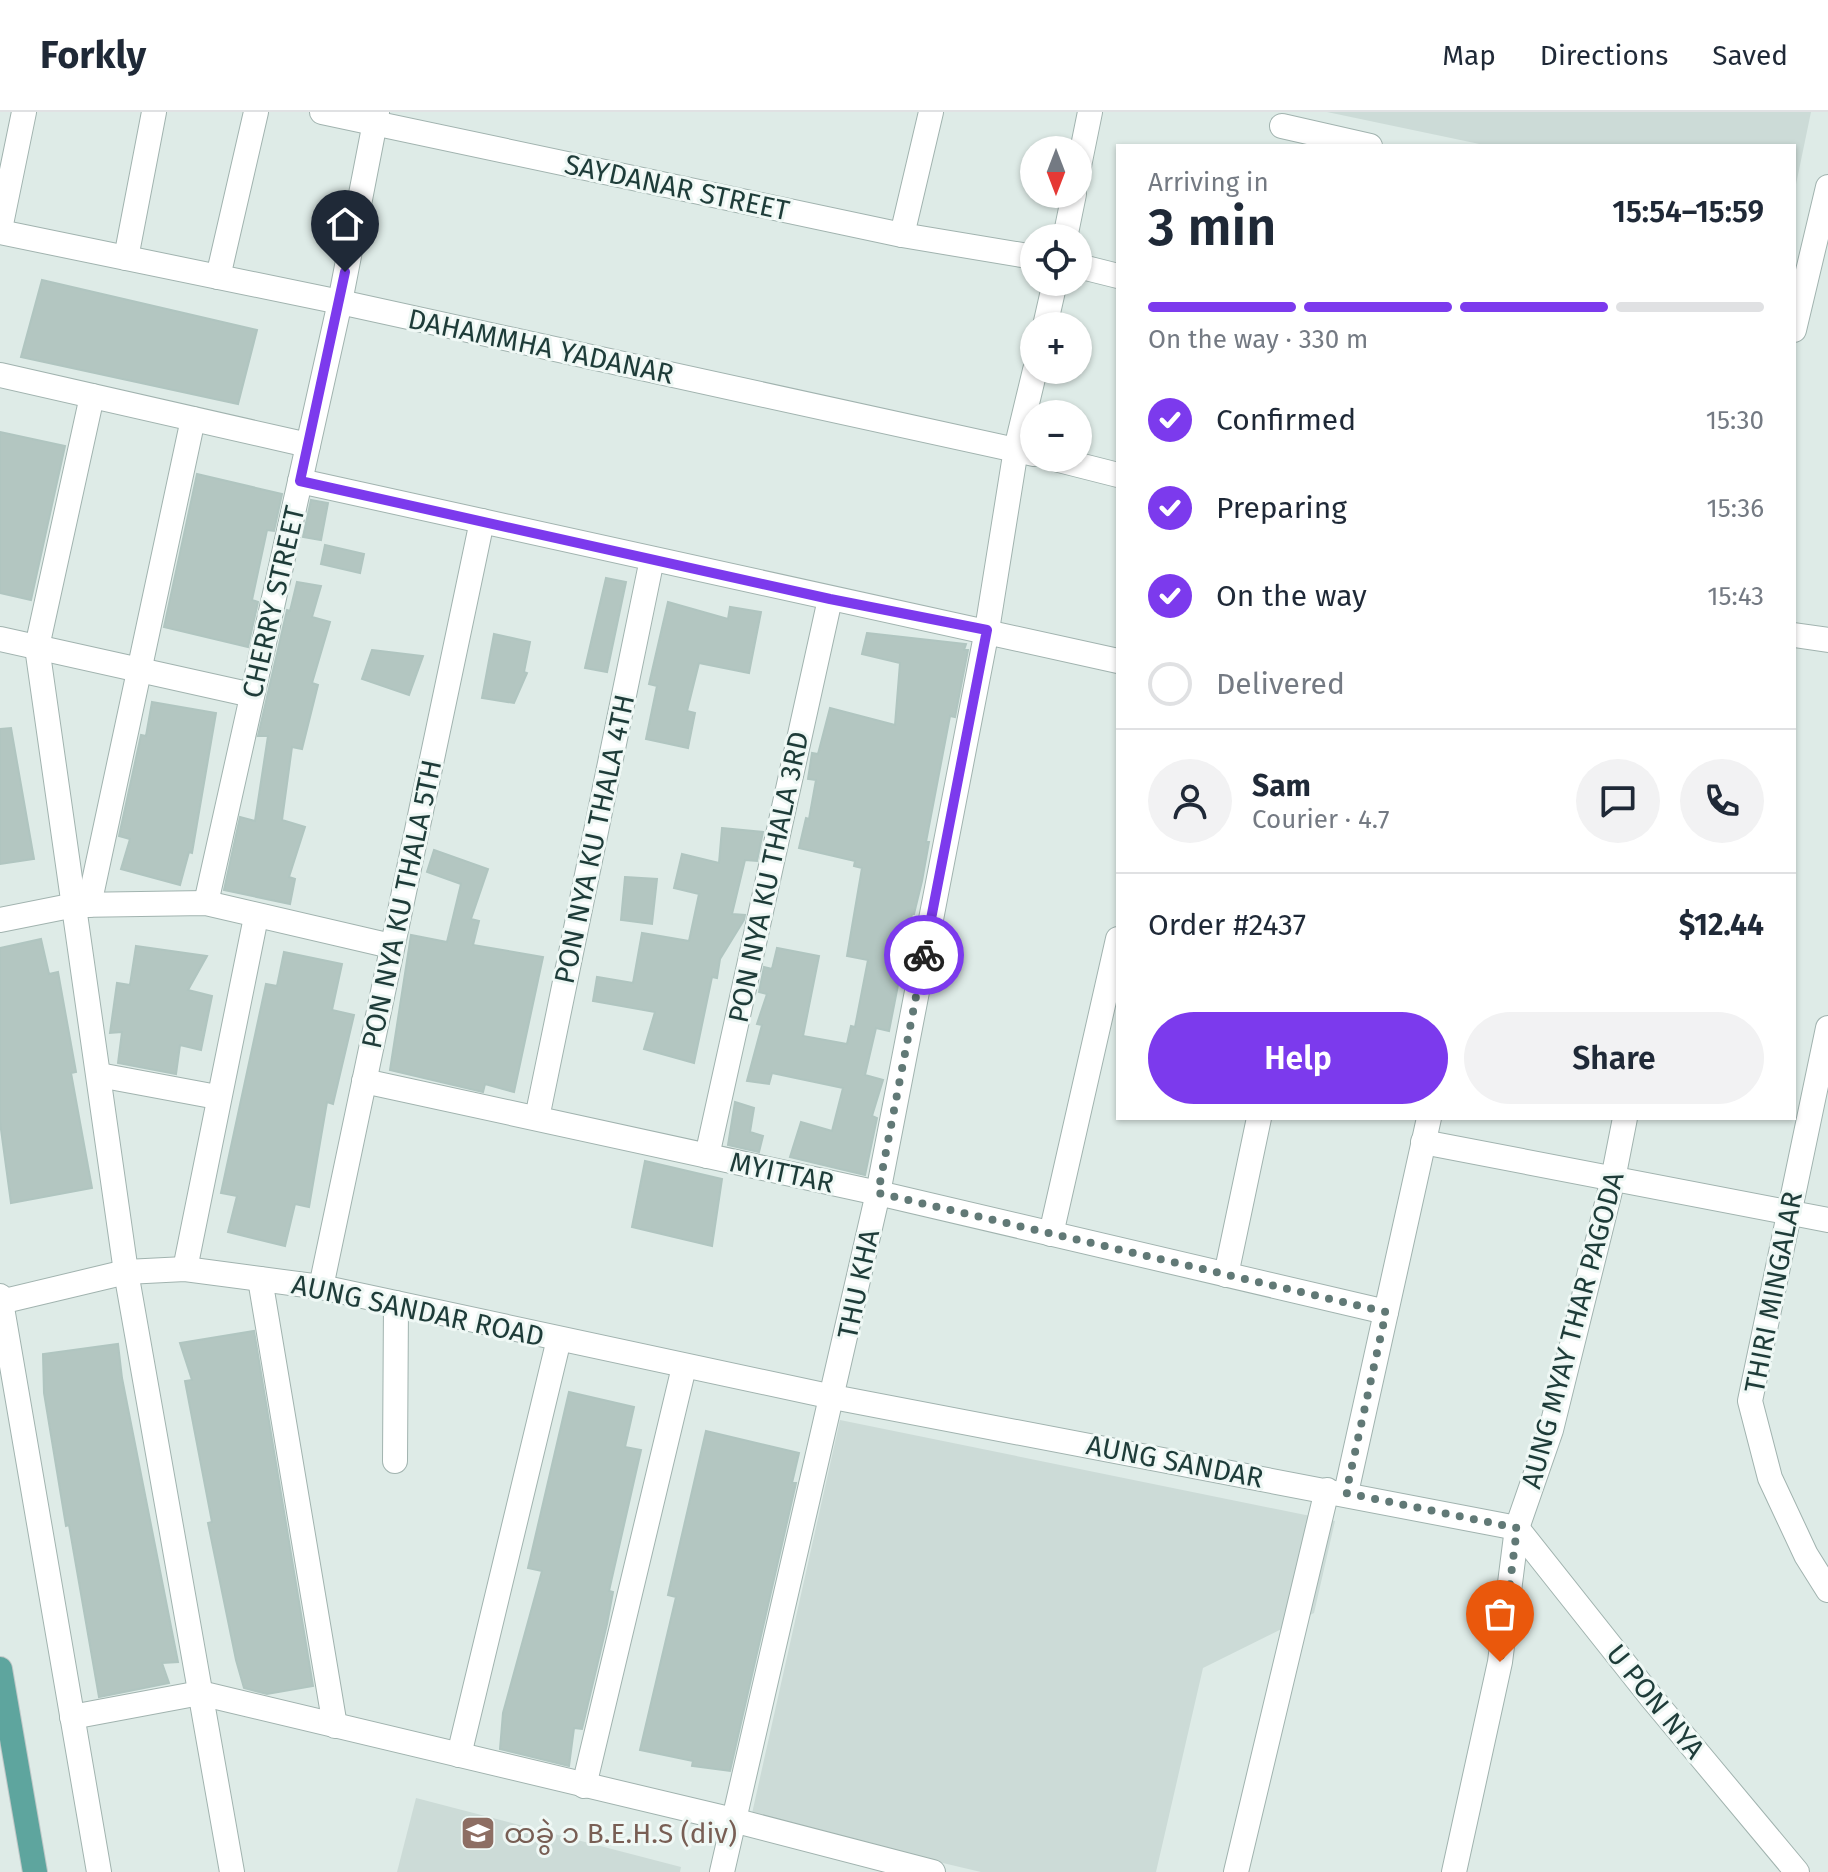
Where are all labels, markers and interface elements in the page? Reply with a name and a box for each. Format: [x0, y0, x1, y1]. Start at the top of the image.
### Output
text: Forkly [40, 32, 146, 78]
text: Map [1442, 39, 1496, 72]
text: Directions [1540, 39, 1668, 72]
text: Saved [1712, 39, 1788, 72]
north arrow [1020, 136, 1092, 208]
map controls [1020, 136, 1092, 472]
street label: SAYDANAR STREET [561, 148, 793, 228]
text: Arriving in [1148, 167, 1269, 198]
pin [311, 190, 379, 272]
text: 15:54–15:59 [1612, 194, 1764, 230]
text: 3 min [1148, 196, 1276, 259]
icon: home [323, 202, 367, 246]
button: locate [1020, 224, 1092, 296]
street label: DAHAMMHA YADANAR [405, 302, 677, 391]
button: + [1020, 312, 1092, 384]
text: On the way · 330 m [1148, 324, 1368, 355]
icon: check [1148, 398, 1192, 442]
button: − [1020, 400, 1092, 472]
text: Confirmed [1216, 402, 1356, 438]
text: 15:30 [1706, 405, 1764, 436]
icon: check [1148, 486, 1192, 530]
text: Preparing [1216, 490, 1347, 526]
text: 15:36 [1706, 493, 1764, 524]
street label: CHERRY STREET [235, 502, 312, 701]
icon: check [1148, 574, 1192, 618]
text: On the way [1216, 578, 1367, 614]
text: 15:43 [1707, 581, 1764, 612]
text: Delivered [1216, 666, 1345, 702]
street label: PON NYA KU THALA 4TH [548, 691, 641, 987]
street label: PON NYA KU THALA 3RD [721, 728, 816, 1026]
street label: PON NYA KU THALA 5TH [355, 757, 448, 1052]
button: person [1148, 759, 1232, 843]
button: chat [1576, 759, 1660, 843]
button: phone [1680, 759, 1764, 843]
text: Sam [1252, 768, 1311, 804]
text: Courier · 4.7 [1252, 804, 1390, 835]
text: Order #2437 [1148, 907, 1306, 943]
text: $12.44 [1679, 907, 1764, 943]
courier [884, 915, 964, 995]
icon: bike [902, 933, 946, 977]
button: Help [1148, 1012, 1448, 1104]
button: Share [1464, 1012, 1764, 1104]
street label: MYITTAR [727, 1145, 837, 1200]
street label: AUNG MYAY THAR PAGODA [1514, 1168, 1631, 1492]
street label: THIRI MINGALAR [1738, 1189, 1809, 1395]
street label: THU KHA [831, 1226, 886, 1342]
street label: AUNG SANDAR ROAD [289, 1268, 547, 1353]
street label: AUNG SANDAR [1084, 1428, 1266, 1495]
pin [1466, 1580, 1534, 1662]
icon: bag [1478, 1592, 1522, 1636]
street label: U PON NYA [1600, 1638, 1712, 1765]
school or university icon: ထခွဲ ၁ B.E.H.S (div) [459, 1814, 497, 1852]
place label: ထခွဲ ၁ B.E.H.S (div) [504, 1817, 737, 1855]

